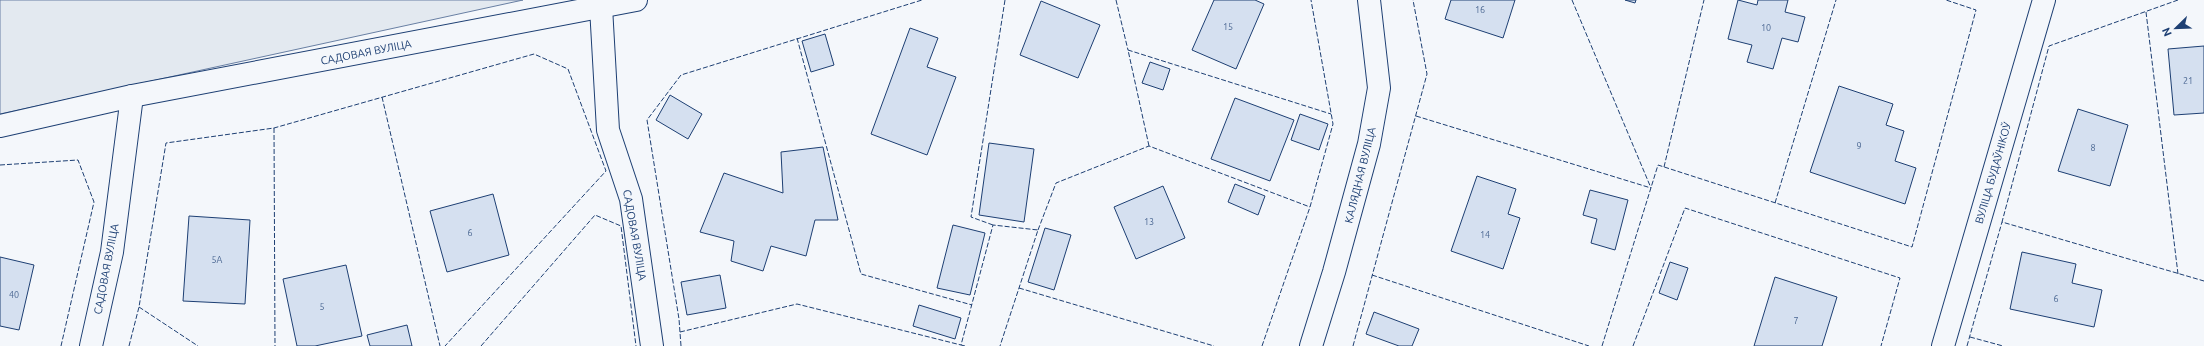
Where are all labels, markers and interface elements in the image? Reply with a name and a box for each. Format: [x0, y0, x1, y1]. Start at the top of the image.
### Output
house number: 16 [1475, 5, 1485, 15]
north arrow [2156, 8, 2196, 48]
house number: 15 [1223, 22, 1233, 32]
house number: 10 [1761, 23, 1771, 33]
text: N [2160, 26, 2174, 38]
street label: САДОВАЯ ВУЛІЦА [320, 37, 413, 67]
house number: 21 [2183, 76, 2193, 86]
street label: ВУЛІЦА БУДАЎНІКОЎ [1972, 120, 2013, 225]
street label: КАЛЯДНАЯ ВУЛІЦА [1342, 125, 1378, 224]
house number: 9 [1856, 141, 1862, 151]
house number: 8 [2090, 143, 2096, 153]
street label: САДОВАЯ ВУЛІЦА [621, 189, 649, 282]
house number: 13 [1144, 217, 1154, 227]
street label: САДОВАЯ ВУЛІЦА [91, 222, 121, 315]
house number: 6 [467, 228, 473, 238]
house number: 14 [1480, 230, 1490, 240]
house number: 5А [212, 255, 223, 265]
house number: 40 [9, 290, 19, 300]
house number: 6 [2053, 294, 2059, 304]
house number: 5 [319, 302, 325, 312]
house number: 7 [1793, 316, 1799, 326]

